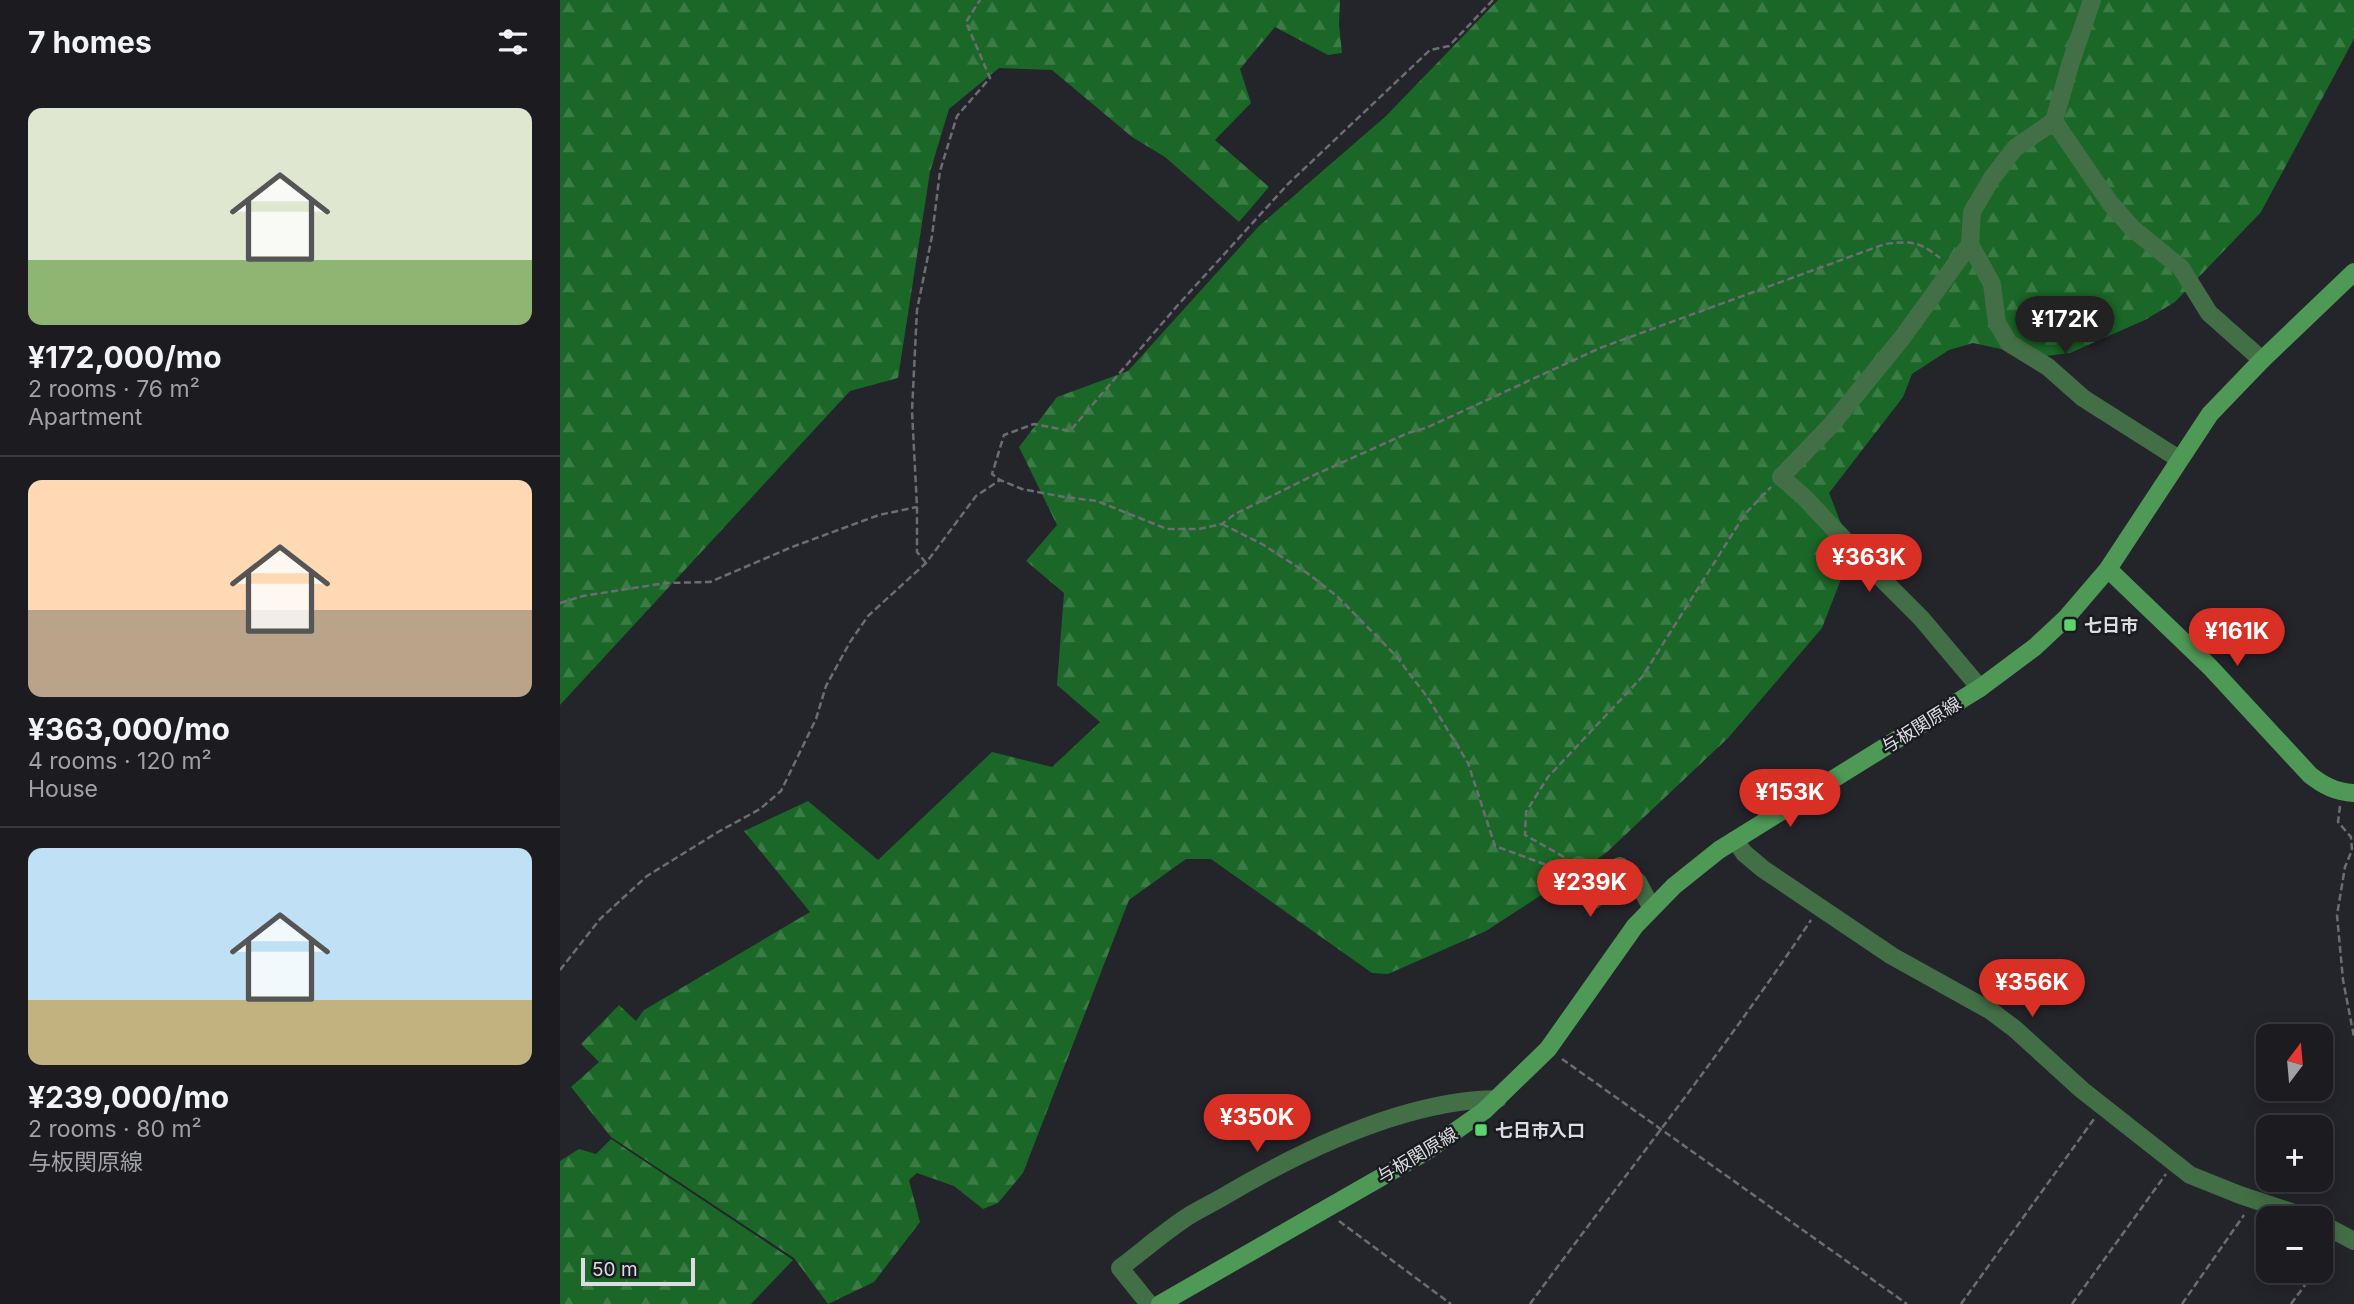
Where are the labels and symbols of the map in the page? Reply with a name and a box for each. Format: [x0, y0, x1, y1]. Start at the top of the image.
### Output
pin: ¥172K [2016, 296, 2114, 356]
pin: ¥363K [1820, 534, 1918, 594]
pin: ¥161K [2188, 608, 2286, 668]
place label: 七日市 [2084, 615, 2138, 636]
marker: 七日市 [2062, 617, 2078, 633]
street label: 与板関原線 [1877, 692, 1965, 758]
pin: ¥153K [1741, 770, 1839, 829]
pin: ¥239K [1541, 860, 1639, 919]
pin: ¥356K [1983, 960, 2081, 1019]
north arrow [2256, 1024, 2333, 1101]
pin: ¥350K [1208, 1094, 1306, 1154]
place label: 七日市入口 [1495, 1120, 1585, 1141]
marker: 七日市入口 [1473, 1122, 1489, 1138]
street label: 与板関原線 [1373, 1123, 1461, 1187]
scale bar [581, 1255, 695, 1287]

